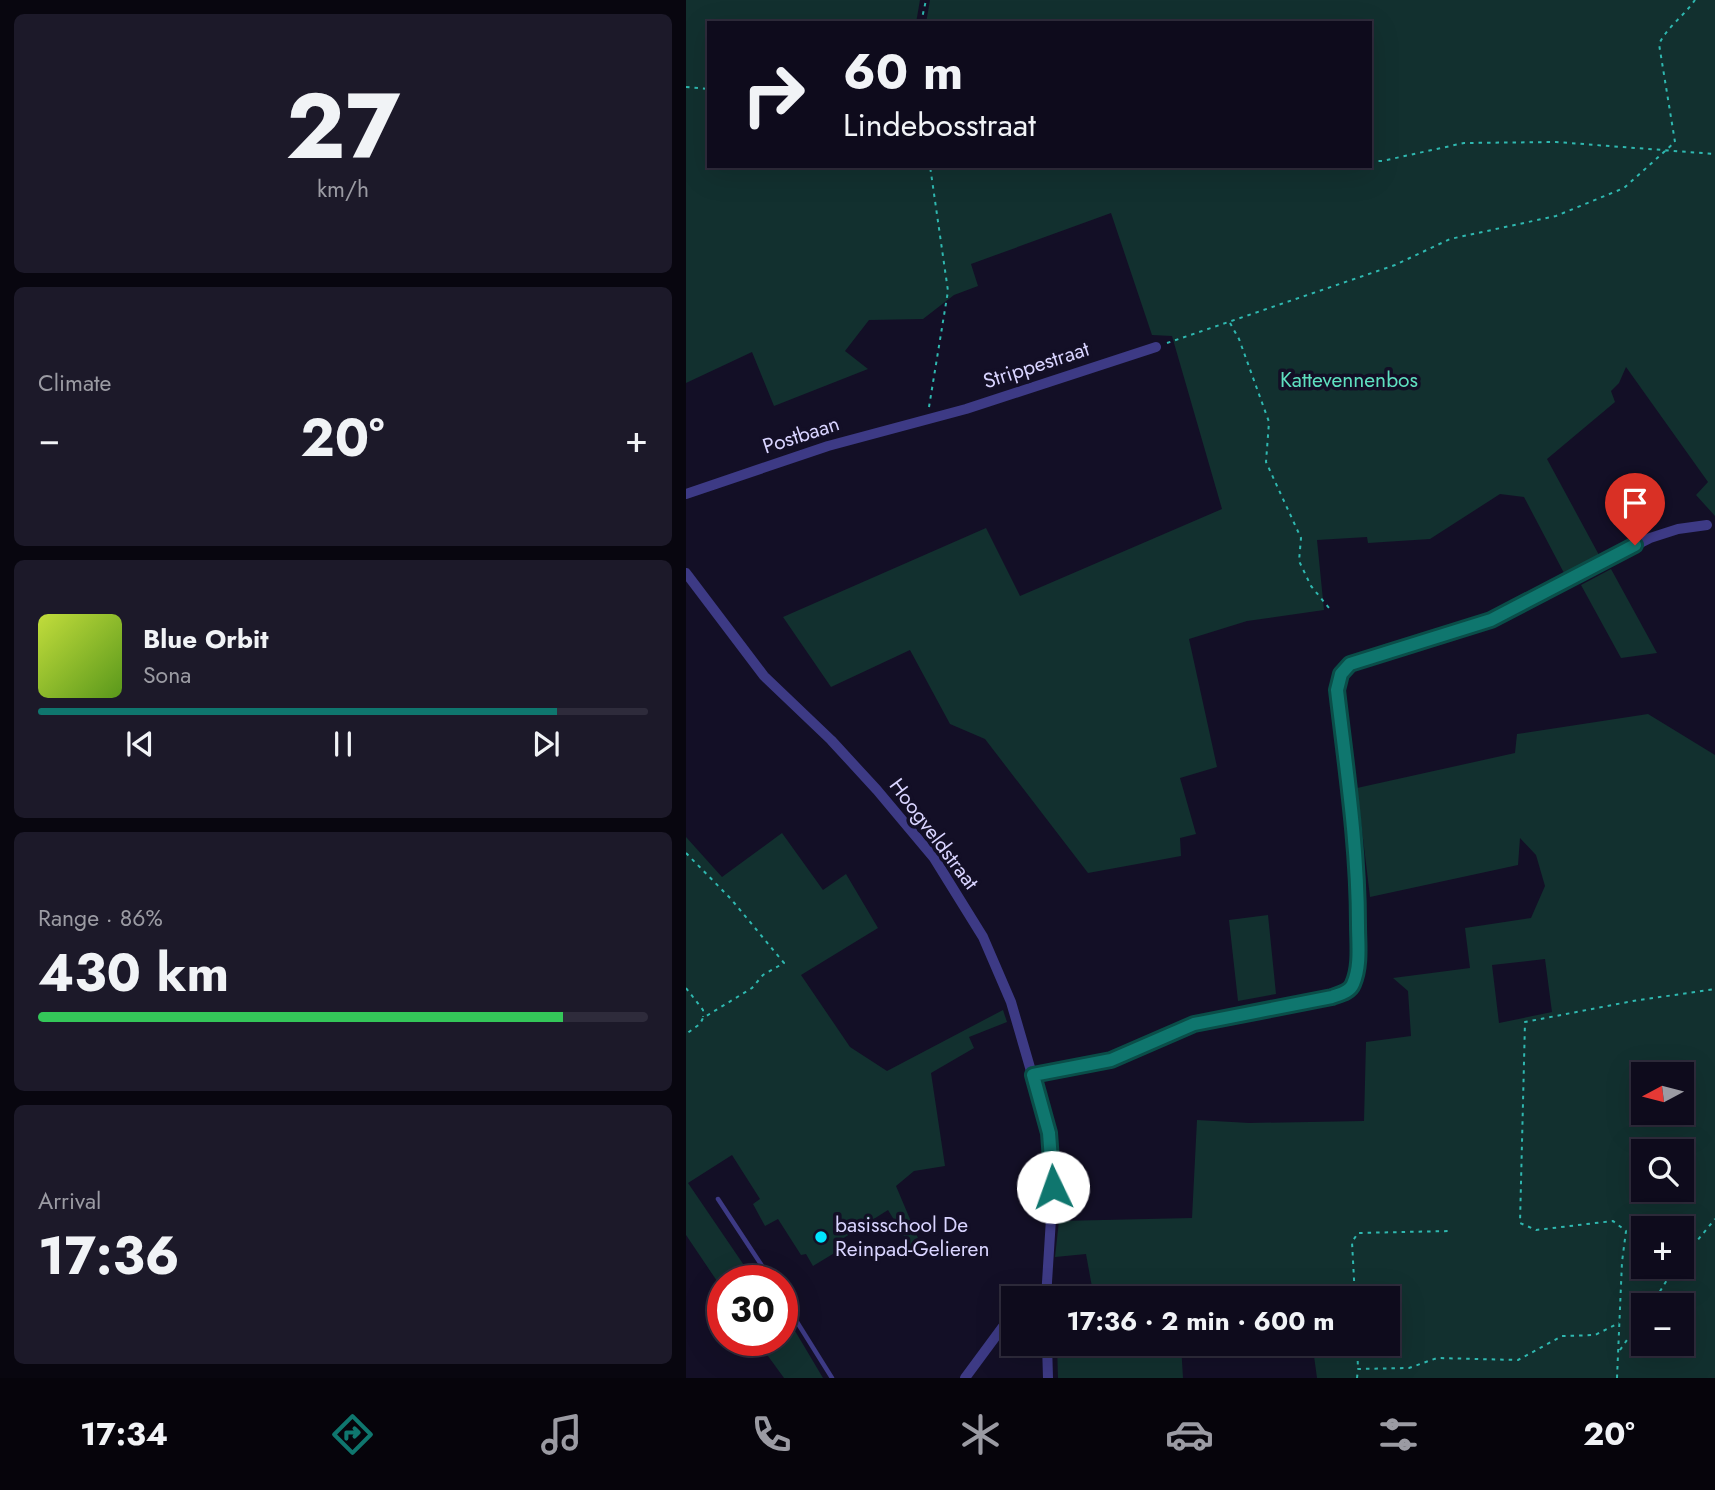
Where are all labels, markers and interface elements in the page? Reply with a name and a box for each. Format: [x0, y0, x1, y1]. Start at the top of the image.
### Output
text: 60 m [843, 37, 963, 107]
icon: right [728, 49, 819, 140]
text: 27 [286, 61, 400, 192]
text: Lindebosstraat [843, 102, 1036, 148]
text: km/h [317, 172, 369, 206]
street label: Strippestraat [979, 334, 1093, 396]
park label: Kattevennenbos [1280, 365, 1418, 395]
text: Climate [38, 366, 111, 400]
text: 20° [301, 400, 385, 476]
street label: Postbaan [759, 409, 843, 461]
text: − [38, 411, 60, 466]
text: + [625, 411, 648, 466]
pin [1605, 473, 1665, 545]
icon: arrive [1616, 484, 1654, 522]
text: Blue Orbit [143, 620, 268, 658]
text: Sona [143, 658, 191, 692]
icon: previous [121, 725, 159, 763]
icon: pause [324, 725, 362, 763]
icon: next [527, 725, 565, 763]
street label: Hoogveldstraat [882, 772, 986, 896]
text: Range · 86% [38, 901, 163, 935]
text: 430 km [38, 935, 229, 1011]
north arrow [1631, 1062, 1694, 1125]
map controls [1631, 1062, 1694, 1356]
button: search [1631, 1139, 1694, 1202]
position arrow [1016, 1150, 1090, 1224]
text: Arrival [38, 1184, 101, 1218]
place label: basisschool De Reinpad-Gelieren [835, 1210, 989, 1264]
button: + [1631, 1216, 1694, 1279]
text: 17:36 [38, 1218, 180, 1294]
marker: basisschool De Reinpad-Gelieren [813, 1229, 829, 1245]
speed limit sign: 30 [707, 1265, 798, 1356]
button: − [1631, 1293, 1694, 1356]
text: 17:36 · 2 min · 600 m [1066, 1302, 1335, 1340]
icon: directions [328, 1410, 377, 1459]
icon: music [537, 1410, 586, 1459]
icon: phone [747, 1410, 796, 1459]
icon: climate [956, 1410, 1005, 1459]
icon: car [1165, 1410, 1214, 1459]
icon: filters [1374, 1410, 1423, 1459]
text: 17:34 [80, 1411, 168, 1457]
text: 20° [1583, 1411, 1635, 1457]

